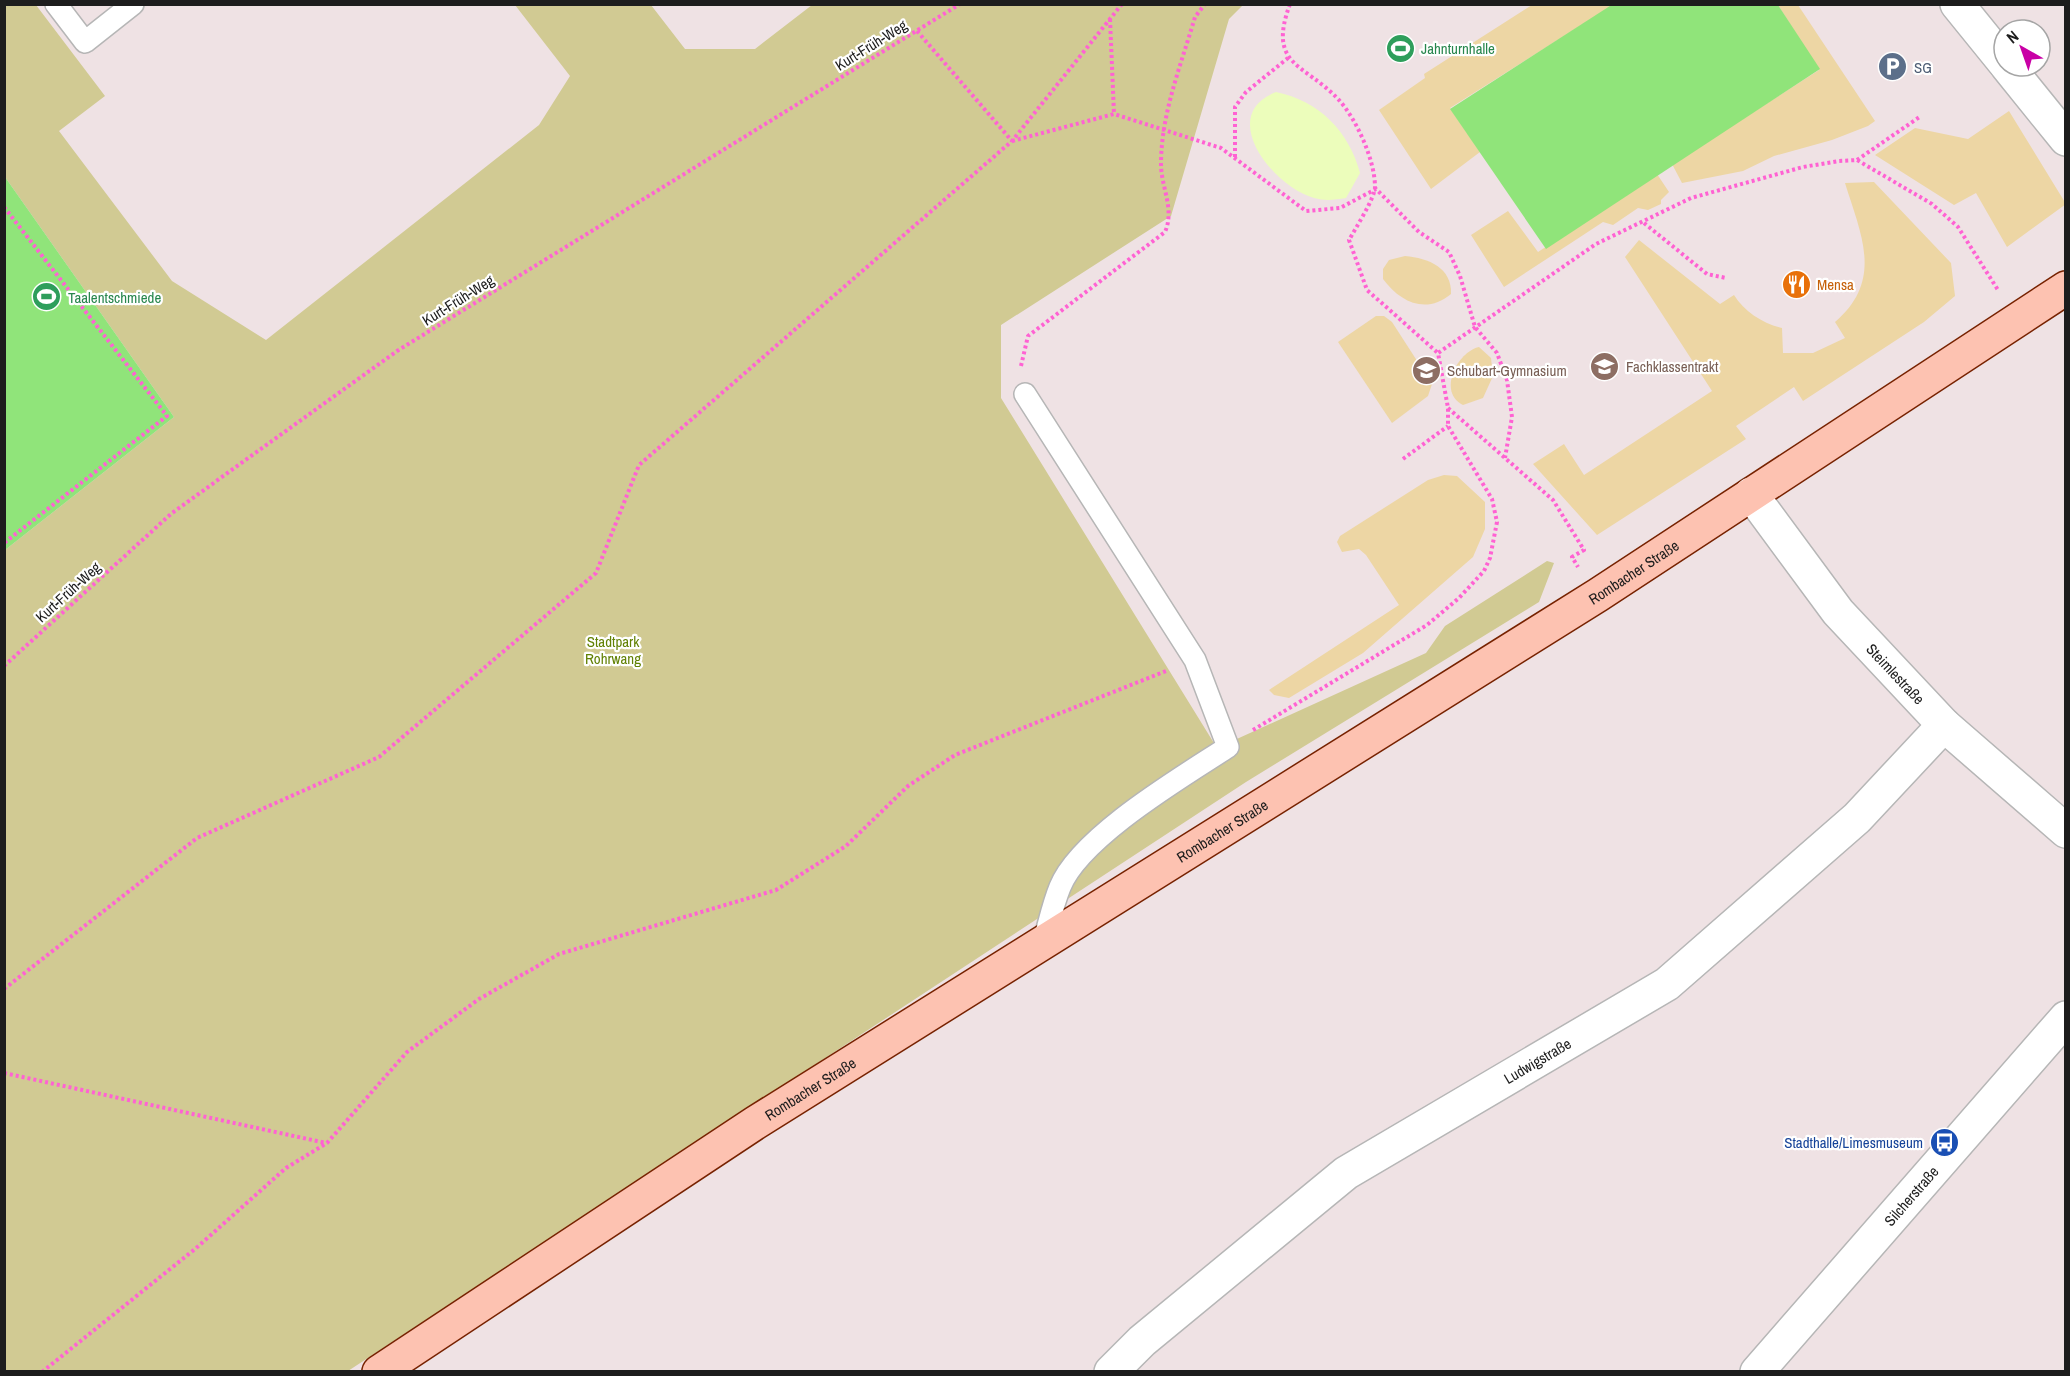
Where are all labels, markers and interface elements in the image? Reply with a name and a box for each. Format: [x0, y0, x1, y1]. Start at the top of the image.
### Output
street label: Kurt-Früh-Weg [831, 15, 911, 75]
north arrow [1992, 18, 2052, 78]
text: N [2002, 25, 2023, 48]
sports icon: Jahnturnhalle [1384, 32, 1416, 64]
place label: Jahnturnhalle [1421, 38, 1495, 59]
parking icon: SG [1877, 51, 1909, 83]
place label: SG [1914, 57, 1932, 78]
restaurant icon: Mensa [1780, 268, 1812, 300]
street label: Kurt-Früh-Weg [418, 270, 498, 330]
place label: Mensa [1817, 274, 1854, 295]
sports icon: Taalentschmiede [31, 281, 63, 313]
place label: Taalentschmiede [68, 287, 161, 308]
school or university icon: Fachklassentrakt [1589, 350, 1621, 382]
school or university icon: Schubart-Gymnasium [1410, 354, 1442, 386]
place label: Fachklassentrakt [1626, 356, 1719, 377]
place label: Schubart-Gymnasium [1447, 360, 1567, 381]
street label: Rombacher Straße [1584, 534, 1683, 609]
street label: Kurt-Früh-Weg [31, 557, 105, 627]
park label: Stadtpark Rohrwang [585, 631, 641, 669]
street label: Steimlestraße [1862, 638, 1930, 709]
street label: Rombacher Straße [1172, 794, 1272, 867]
street label: Ludwigstraße [1500, 1032, 1575, 1088]
street label: Rombacher Straße [760, 1052, 860, 1125]
bus stop icon: Stadthalle/Limesmuseum [1928, 1126, 1960, 1158]
place label: Stadthalle/Limesmuseum [1784, 1132, 1923, 1153]
street label: Silcherstraße [1879, 1161, 1943, 1230]

